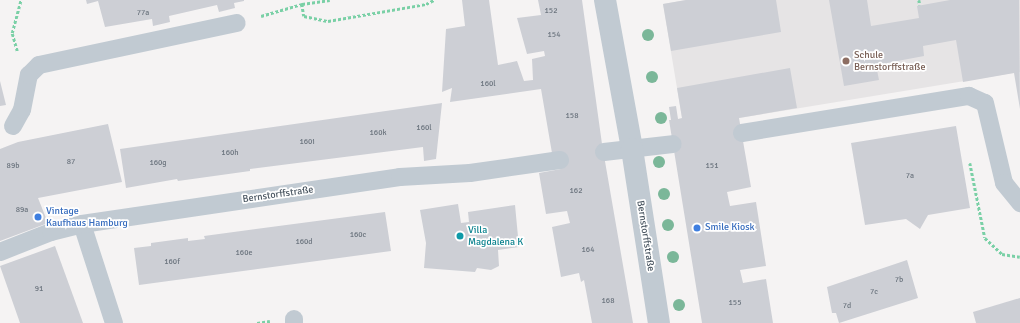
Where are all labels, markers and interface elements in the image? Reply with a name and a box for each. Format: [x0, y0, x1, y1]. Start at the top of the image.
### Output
house number: 152 [545, 6, 557, 16]
house number: 77a [137, 8, 149, 18]
house number: 154 [548, 30, 560, 40]
place label: Schule Bernstorffstraße [854, 49, 925, 72]
marker: Schule Bernstorffstraße [841, 56, 851, 66]
house number: 160l [480, 79, 496, 89]
house number: 158 [566, 111, 578, 121]
house number: 160l [416, 123, 432, 133]
house number: 160k [370, 128, 386, 138]
house number: 160i [299, 137, 315, 147]
house number: 160h [221, 148, 239, 158]
house number: 87 [67, 157, 75, 167]
house number: 160g [149, 158, 167, 168]
house number: 89b [7, 161, 19, 171]
house number: 151 [706, 161, 718, 171]
house number: 7a [906, 171, 914, 181]
street label: Bernstorffstraße [242, 184, 314, 206]
house number: 162 [570, 186, 582, 196]
street label: Bernstorffstraße [633, 200, 657, 272]
house number: 89a [16, 205, 28, 215]
place label: Vintage Kaufhaus Hamburg [46, 205, 128, 228]
marker: Vintage Kaufhaus Hamburg [33, 212, 43, 222]
place label: Smile Kiosk [705, 222, 755, 234]
marker: Smile Kiosk [692, 223, 702, 233]
place label: Villa Magdalena K [468, 224, 523, 248]
house number: 160c [350, 230, 366, 240]
marker: Villa Magdalena K [455, 231, 465, 241]
house number: 160d [295, 237, 313, 247]
house number: 164 [582, 245, 594, 255]
house number: 160e [236, 248, 252, 258]
house number: 160f [164, 257, 180, 267]
house number: 7b [895, 275, 903, 285]
house number: 91 [35, 284, 43, 294]
house number: 7c [870, 287, 878, 297]
house number: 168 [602, 296, 614, 306]
house number: 155 [729, 298, 741, 308]
house number: 7d [843, 301, 851, 311]

